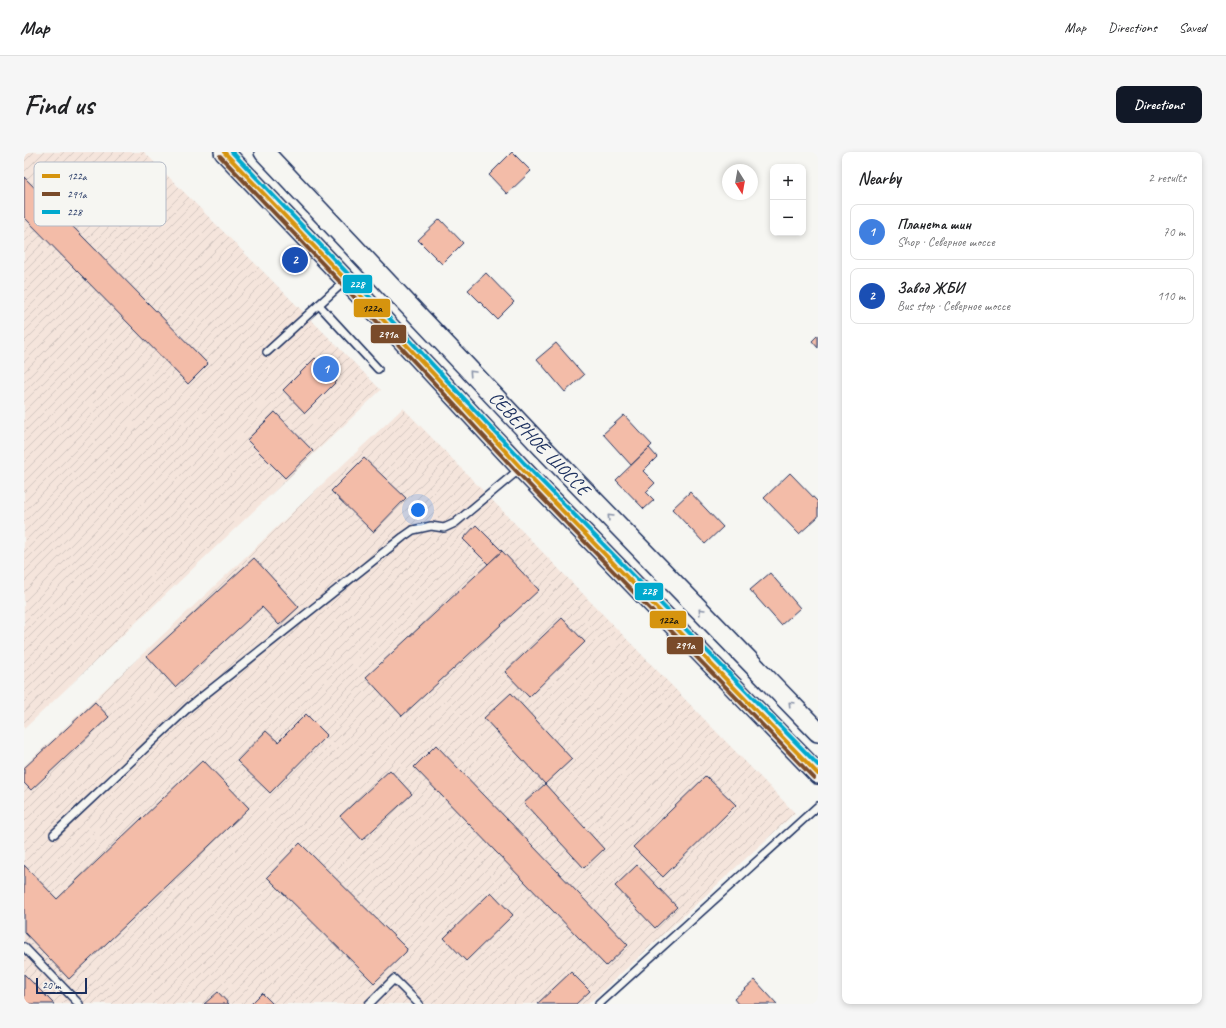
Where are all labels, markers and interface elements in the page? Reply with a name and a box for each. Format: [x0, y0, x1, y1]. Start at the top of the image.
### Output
text: Map [20, 16, 50, 40]
text: Map [1065, 19, 1086, 36]
text: Directions [1108, 19, 1157, 36]
text: Saved [1179, 19, 1206, 36]
button: Directions [1116, 86, 1202, 123]
text: Find us [24, 87, 94, 122]
legend [34, 162, 166, 226]
north arrow [722, 164, 758, 200]
map controls [770, 164, 806, 236]
button: + [770, 164, 806, 200]
text: Nearby [858, 168, 901, 189]
text: 122а [67, 169, 88, 183]
text: 2 results [1148, 170, 1186, 186]
text: 291а [67, 187, 88, 201]
button: − [770, 200, 806, 236]
text: 228 [67, 205, 83, 219]
text: Планета шин [897, 215, 971, 234]
text: 1 [869, 224, 875, 240]
text: 70 m [1163, 224, 1185, 240]
text: Shop · Северное шоссе [897, 234, 995, 250]
pin: 2 [282, 245, 308, 275]
line badge: 228 [342, 274, 373, 294]
text: 228 [350, 277, 366, 291]
text: Завод ЖБИ [897, 279, 964, 298]
text: 2 [869, 288, 875, 304]
text: 110 m [1157, 288, 1185, 304]
line badge: 122а [353, 298, 391, 318]
text: Bus stop · Северное шоссе [897, 298, 1010, 314]
text: 122а [362, 301, 383, 315]
line badge: 291а [370, 324, 407, 344]
text: 291а [378, 327, 399, 341]
pin: 1 [313, 354, 339, 384]
one-way arrow [470, 370, 477, 377]
street label: СЕВЕРНОЕ ШОССЕ [484, 386, 597, 503]
your location [408, 500, 428, 520]
one-way arrow [607, 514, 615, 522]
line badge: 228 [634, 582, 664, 601]
text: 228 [642, 584, 658, 598]
one-way arrow [698, 608, 706, 616]
line badge: 122а [649, 610, 687, 629]
text: 122а [658, 613, 679, 627]
line badge: 291а [666, 636, 704, 655]
text: 291а [675, 638, 696, 652]
one-way arrow [788, 701, 796, 709]
scale bar [36, 976, 87, 995]
text: 20 m [42, 978, 61, 992]

